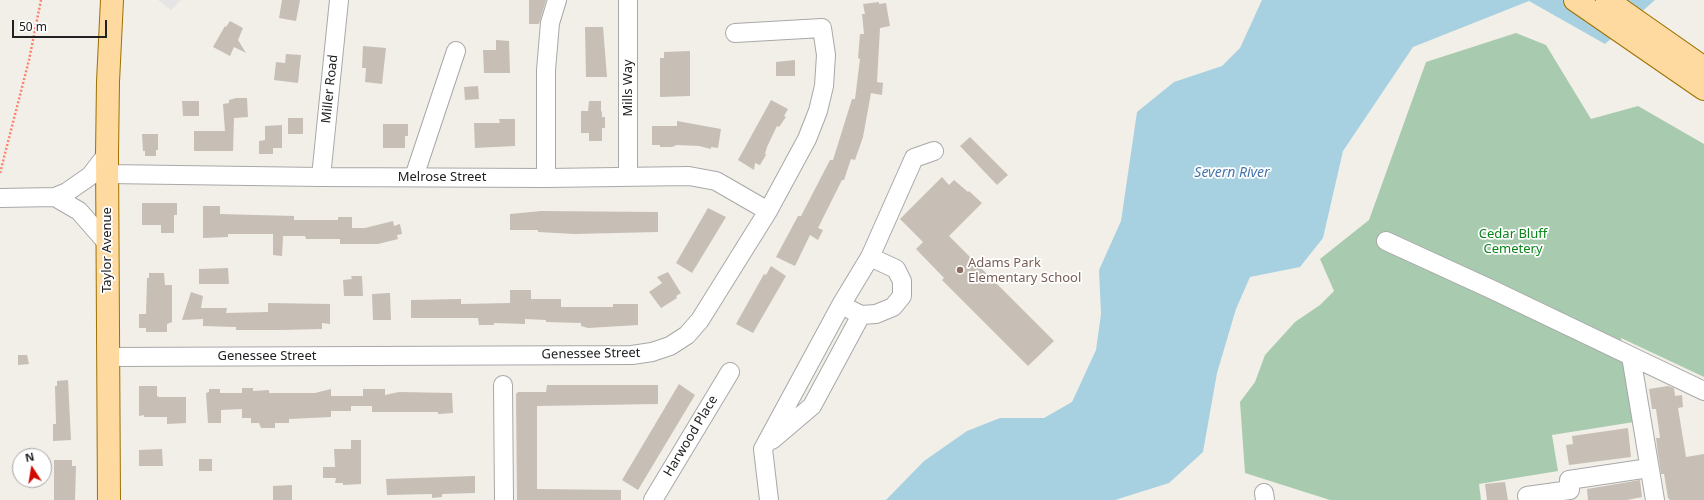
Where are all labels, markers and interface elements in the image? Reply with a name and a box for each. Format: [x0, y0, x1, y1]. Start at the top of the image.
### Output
scale bar [14, 12, 109, 38]
text: 50 m [19, 18, 47, 35]
street label: Miller Road [319, 54, 341, 124]
street label: Mills Way [620, 59, 636, 117]
water label: Severn River [1194, 165, 1270, 181]
street label: Melrose Street [398, 169, 486, 185]
street label: Taylor Avenue [99, 207, 115, 293]
park label: Cedar Bluff Cemetery [1479, 226, 1547, 257]
place label: Adams Park Elementary School [968, 255, 1081, 286]
marker: Adams Park Elementary School [955, 265, 965, 275]
street label: Genessee Street [541, 345, 641, 363]
street label: Genessee Street [218, 348, 316, 364]
street label: Harwood Place [661, 393, 721, 479]
north arrow [12, 448, 52, 488]
text: N [24, 448, 36, 465]

